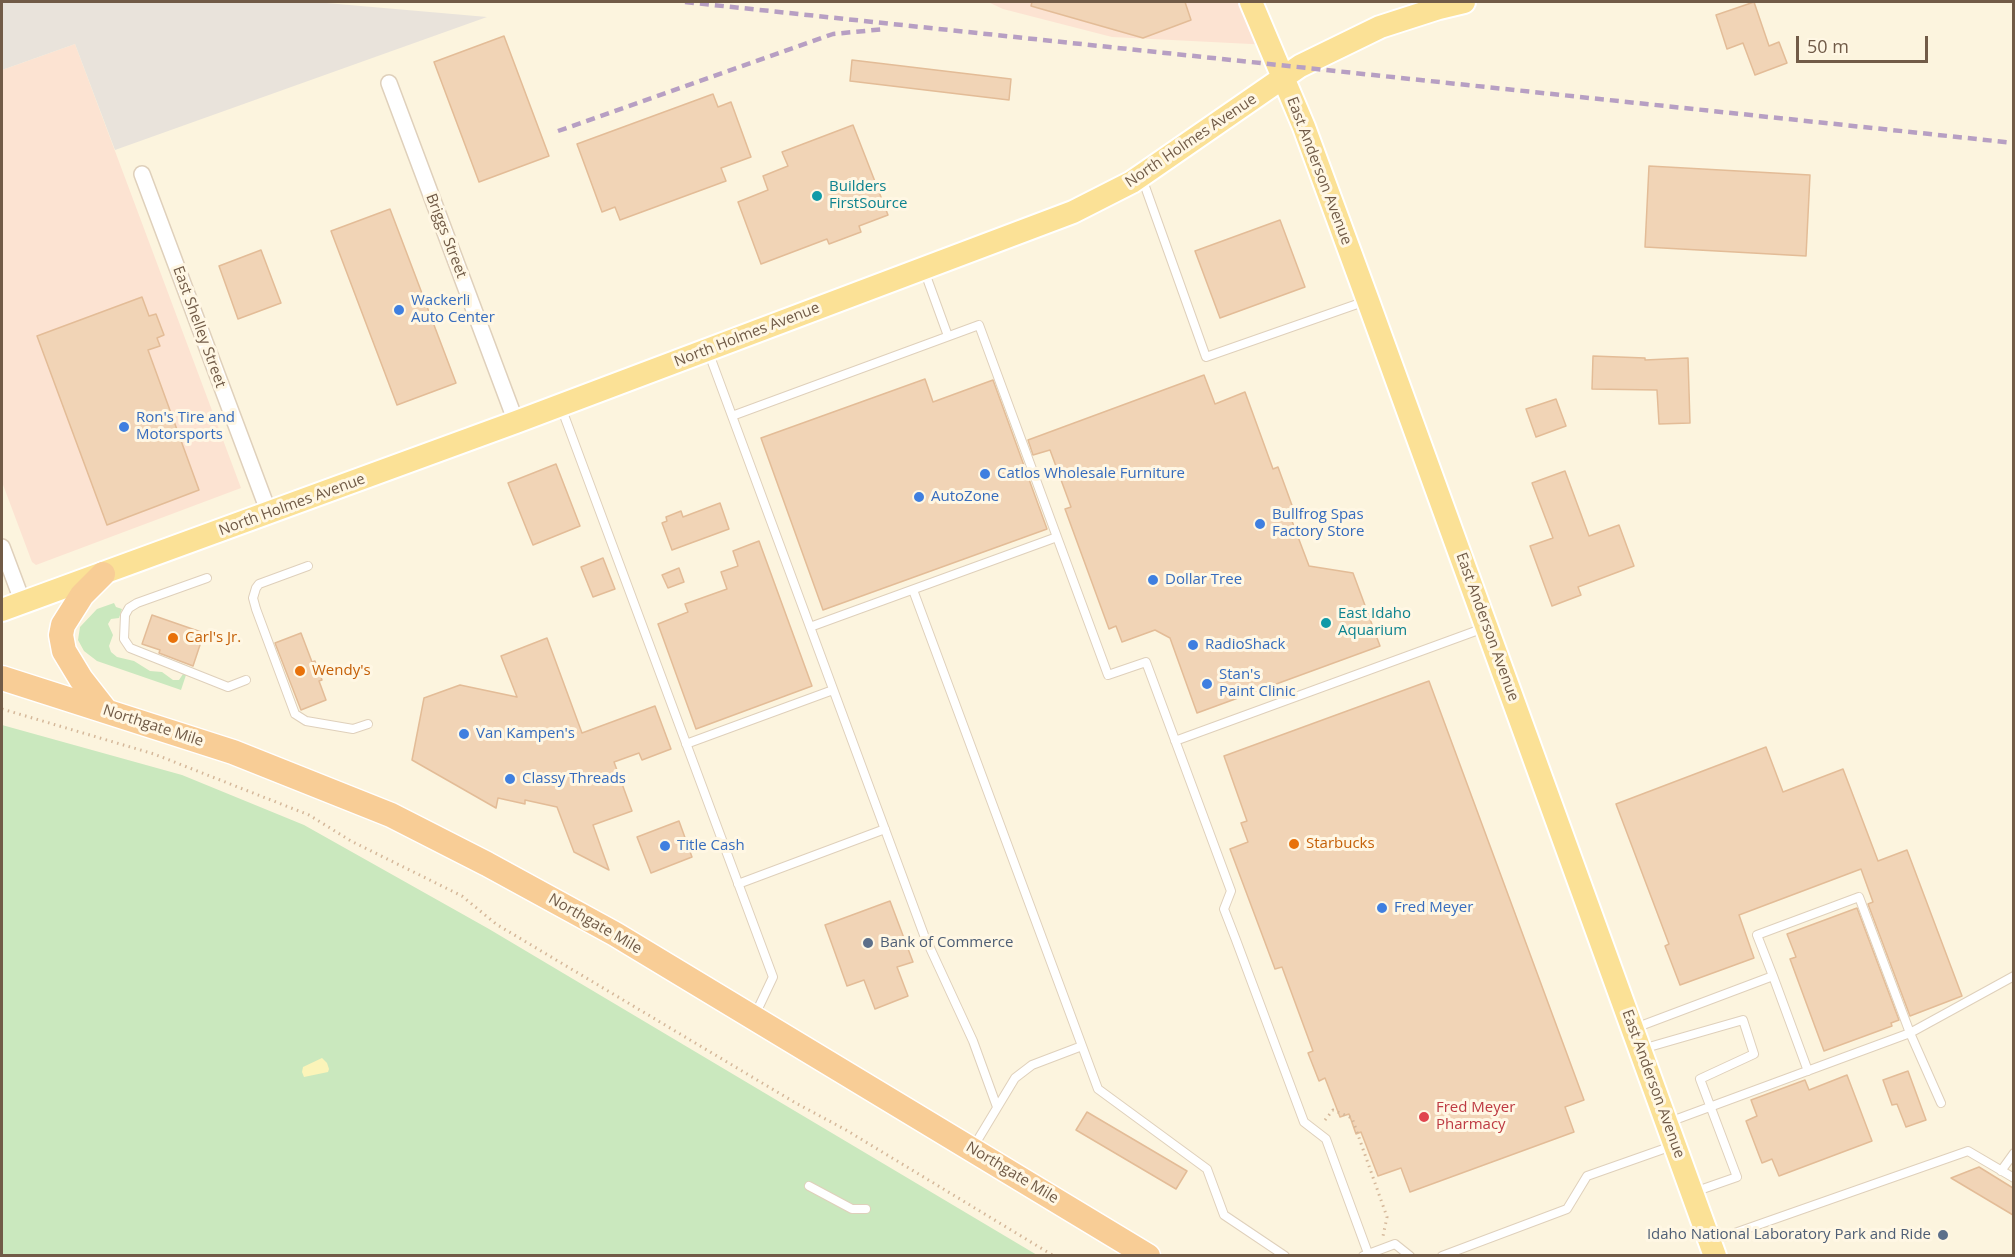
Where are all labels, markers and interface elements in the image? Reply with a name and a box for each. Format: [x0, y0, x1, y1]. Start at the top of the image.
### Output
scale bar [1799, 24, 1931, 62]
text: 50 m [1807, 34, 1849, 58]
street label: North Holmes Avenue [1122, 90, 1260, 192]
street label: East Anderson Avenue [1282, 95, 1356, 247]
place label: Builders FirstSource [829, 178, 907, 213]
marker: Builders FirstSource [810, 189, 824, 203]
street label: Briggs Street [422, 191, 470, 281]
street label: East Shelley Street [169, 264, 229, 390]
place label: Wackerli Auto Center [411, 292, 495, 327]
street label: North Holmes Avenue [672, 299, 822, 371]
marker: Wackerli Auto Center [392, 303, 406, 317]
place label: Ron's Tire and Motorsports [136, 409, 235, 444]
marker: Ron's Tire and Motorsports [117, 420, 131, 434]
place label: Catlos Wholesale Furniture [997, 465, 1185, 483]
marker: Catlos Wholesale Furniture [978, 467, 992, 481]
street label: North Holmes Avenue [216, 470, 368, 540]
place label: AutoZone [931, 488, 999, 506]
marker: AutoZone [912, 490, 926, 504]
place label: Bullfrog Spas Factory Store [1272, 506, 1364, 541]
marker: Bullfrog Spas Factory Store [1253, 517, 1267, 531]
street label: East Anderson Avenue [1452, 550, 1522, 704]
place label: Dollar Tree [1165, 571, 1242, 589]
marker: Dollar Tree [1146, 573, 1160, 587]
place label: East Idaho Aquarium [1338, 605, 1411, 640]
marker: East Idaho Aquarium [1319, 616, 1333, 630]
place label: Carl's Jr. [185, 629, 241, 647]
marker: Carl's Jr. [166, 631, 180, 645]
place label: RadioShack [1205, 636, 1285, 654]
marker: RadioShack [1186, 638, 1200, 652]
place label: Wendy's [312, 662, 371, 680]
marker: Wendy's [293, 664, 307, 678]
place label: Stan's Paint Clinic [1219, 666, 1296, 701]
marker: Stan's Paint Clinic [1200, 677, 1214, 691]
street label: Northgate Mile [100, 701, 206, 751]
place label: Van Kampen's [476, 725, 575, 743]
marker: Van Kampen's [457, 727, 471, 741]
place label: Classy Threads [522, 770, 626, 788]
marker: Classy Threads [503, 772, 517, 786]
place label: Starbucks [1306, 835, 1375, 853]
place label: Title Cash [677, 837, 745, 855]
marker: Starbucks [1287, 837, 1301, 851]
marker: Title Cash [658, 839, 672, 853]
street label: Northgate Mile [545, 890, 645, 958]
place label: Fred Meyer [1394, 899, 1473, 917]
marker: Fred Meyer [1375, 901, 1389, 915]
place label: Bank of Commerce [880, 934, 1013, 952]
marker: Bank of Commerce [861, 936, 875, 950]
street label: East Anderson Avenue [1618, 1007, 1688, 1161]
place label: Fred Meyer Pharmacy [1436, 1099, 1515, 1134]
marker: Fred Meyer Pharmacy [1417, 1110, 1431, 1124]
street label: Northgate Mile [963, 1138, 1061, 1208]
place label: Idaho National Laboratory Park and Ride [1647, 1226, 1931, 1244]
marker: Idaho National Laboratory Park and Ride [1936, 1228, 1950, 1242]

